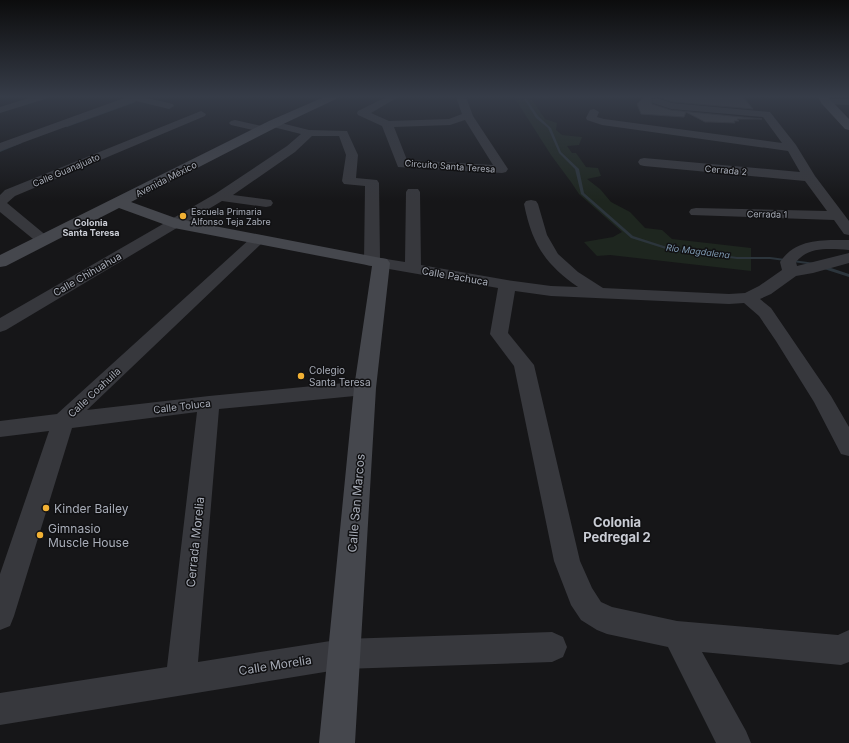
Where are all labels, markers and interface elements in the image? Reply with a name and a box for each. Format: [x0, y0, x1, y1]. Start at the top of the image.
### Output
street label: Calle Guanajuato [31, 151, 101, 189]
street label: Circuito Santa Teresa [404, 157, 496, 175]
street label: Avenida México [134, 159, 198, 199]
street label: Cerrada 2 [704, 163, 748, 177]
place label: Escuela Primaria Alfonso Teja Zabre [191, 206, 271, 227]
street label: Cerrada 1 [747, 208, 787, 220]
marker: Escuela Primaria Alfonso Teja Zabre [178, 211, 188, 221]
district label: Colonia Santa Teresa [62, 217, 120, 238]
water label: Río Magdalena [665, 242, 731, 260]
street label: Calle Chihuahua [51, 250, 123, 298]
street label: Calle Pachuca [421, 264, 489, 288]
place label: Colegio Santa Teresa [309, 364, 371, 388]
street label: Calle Coahuila [65, 365, 123, 419]
marker: Colegio Santa Teresa [296, 371, 306, 381]
street label: Calle Toluca [153, 397, 211, 415]
street label: Calle San Marcos [344, 453, 368, 553]
street label: Cerrada Morelia [183, 496, 207, 588]
place label: Kinder Bailey [54, 501, 129, 516]
marker: Kinder Bailey [41, 503, 51, 513]
district label: Colonia Pedregal 2 [583, 514, 651, 545]
place label: Gimnasio Muscle House [48, 521, 129, 550]
marker: Gimnasio Muscle House [35, 530, 45, 540]
street label: Calle Morelia [237, 652, 313, 678]

